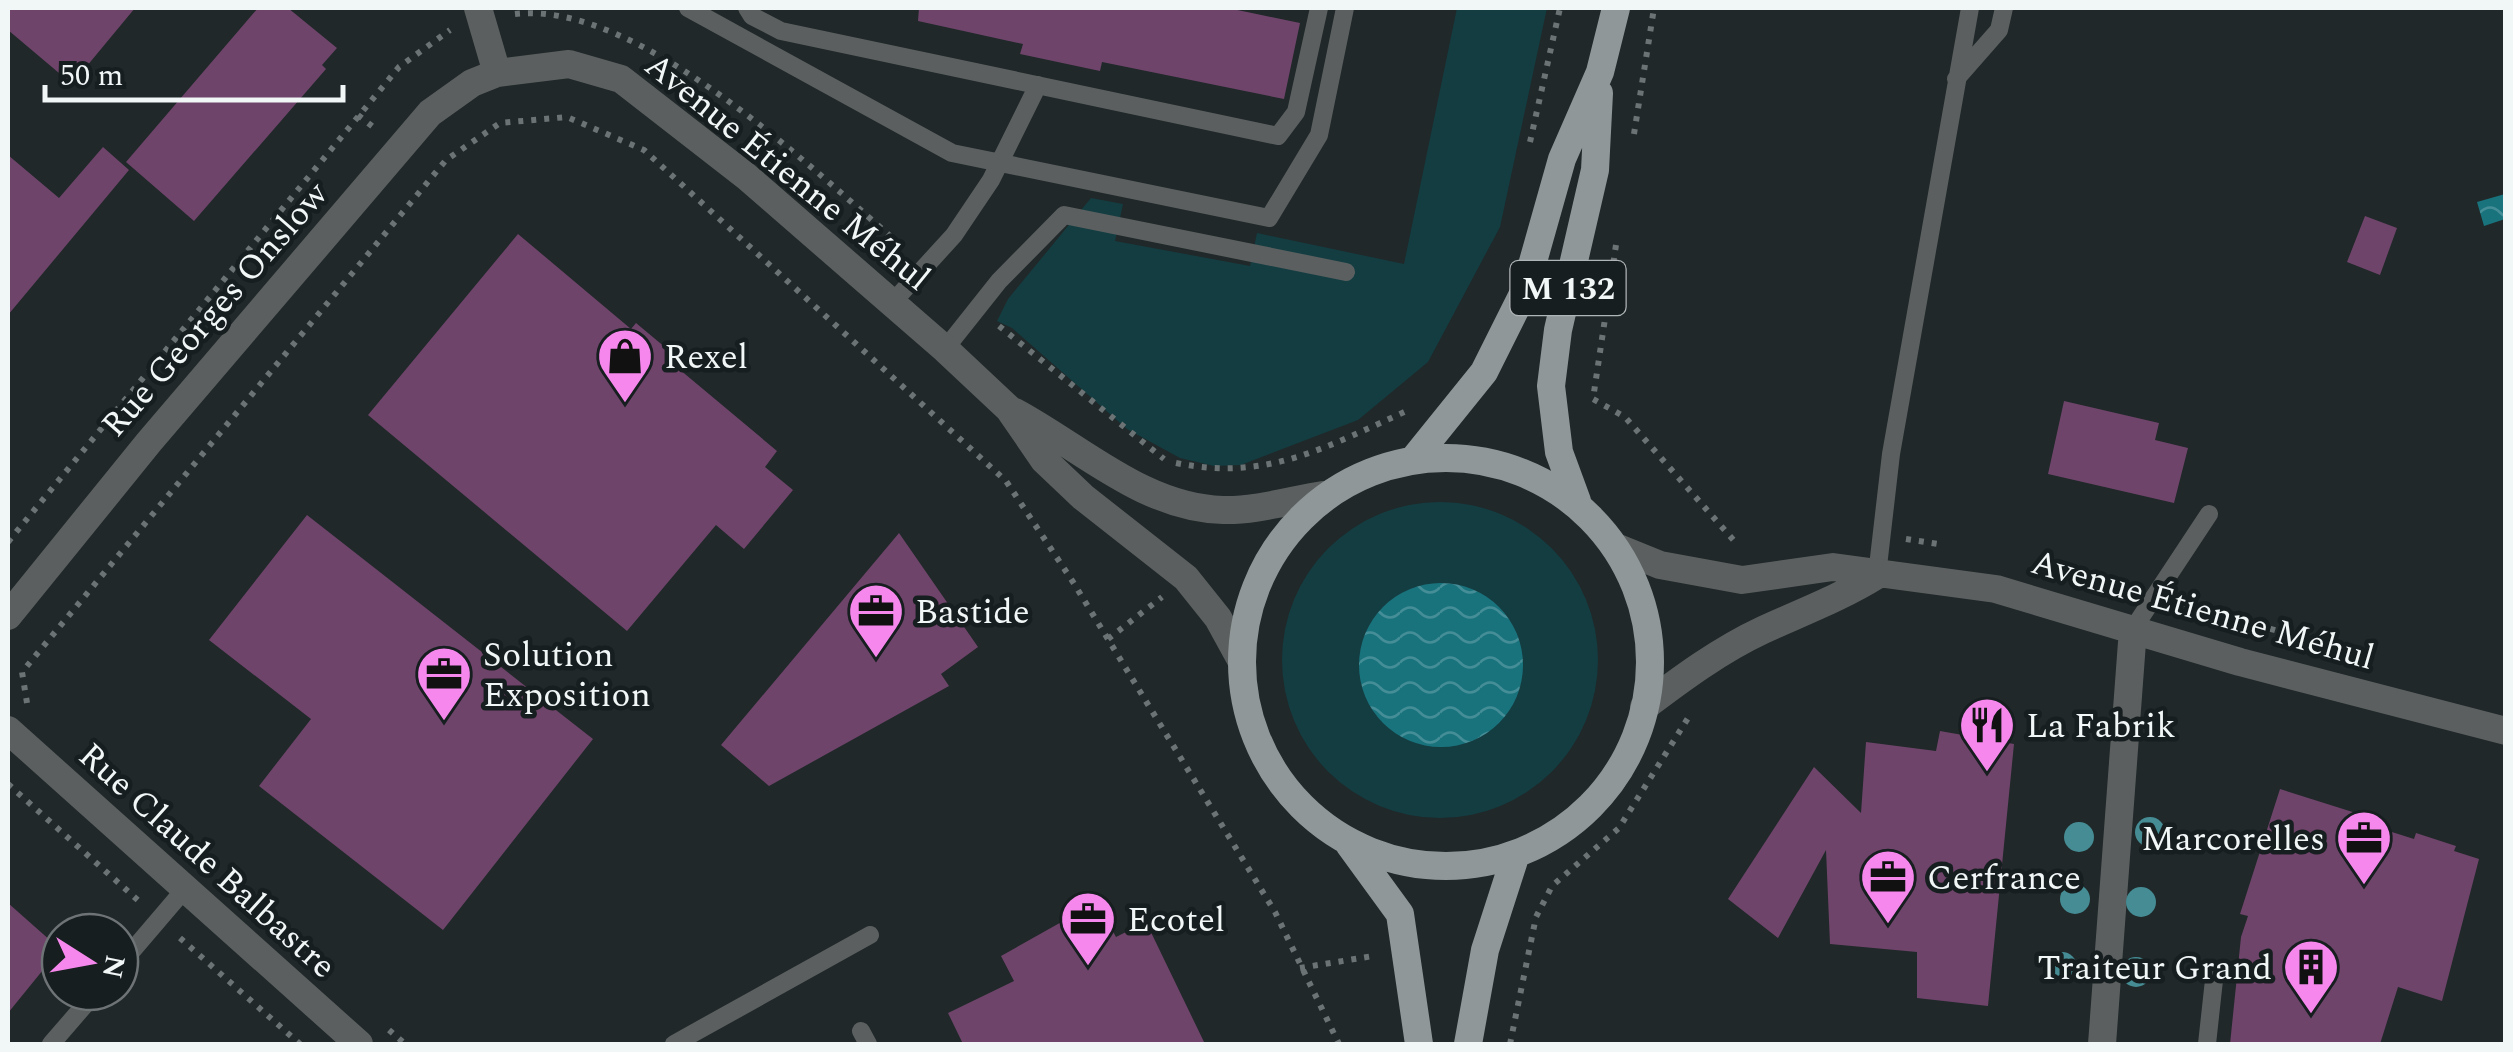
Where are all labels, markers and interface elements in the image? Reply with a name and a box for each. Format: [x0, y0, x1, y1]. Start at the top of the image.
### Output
scale bar [45, 40, 342, 102]
street label: Avenue Étienne Méhul [633, 40, 942, 304]
text: 50 m [60, 53, 123, 99]
street label: Rue Georges Onslow [89, 169, 342, 450]
road number: M 132 [1510, 261, 1626, 315]
shop icon: Rexel [595, 326, 655, 405]
place label: Rexel [664, 331, 748, 384]
street label: Avenue Étienne Méhul [2025, 536, 2380, 685]
office icon: Bastide [846, 581, 906, 660]
place label: Bastide [915, 586, 1030, 639]
place label: Solution Exposition [483, 629, 651, 722]
office icon: Solution Exposition [414, 644, 474, 723]
restaurant icon: La Fabrik [1957, 695, 2017, 774]
place label: La Fabrik [2026, 700, 2176, 753]
street label: Rue Claude Balbastre [66, 730, 348, 992]
office icon: Marcorelles [2334, 808, 2394, 887]
place label: Marcorelles [2141, 813, 2325, 866]
office icon: Cerfrance [1858, 847, 1918, 926]
place label: Cerfrance [1927, 852, 2081, 905]
office icon: Ecotel [1058, 889, 1118, 968]
place label: Ecotel [1127, 894, 1225, 947]
north arrow [40, 912, 140, 1012]
building icon: Traiteur Grand [2281, 937, 2341, 1016]
place label: Traiteur Grand [2037, 942, 2272, 995]
text: N [90, 951, 136, 982]

